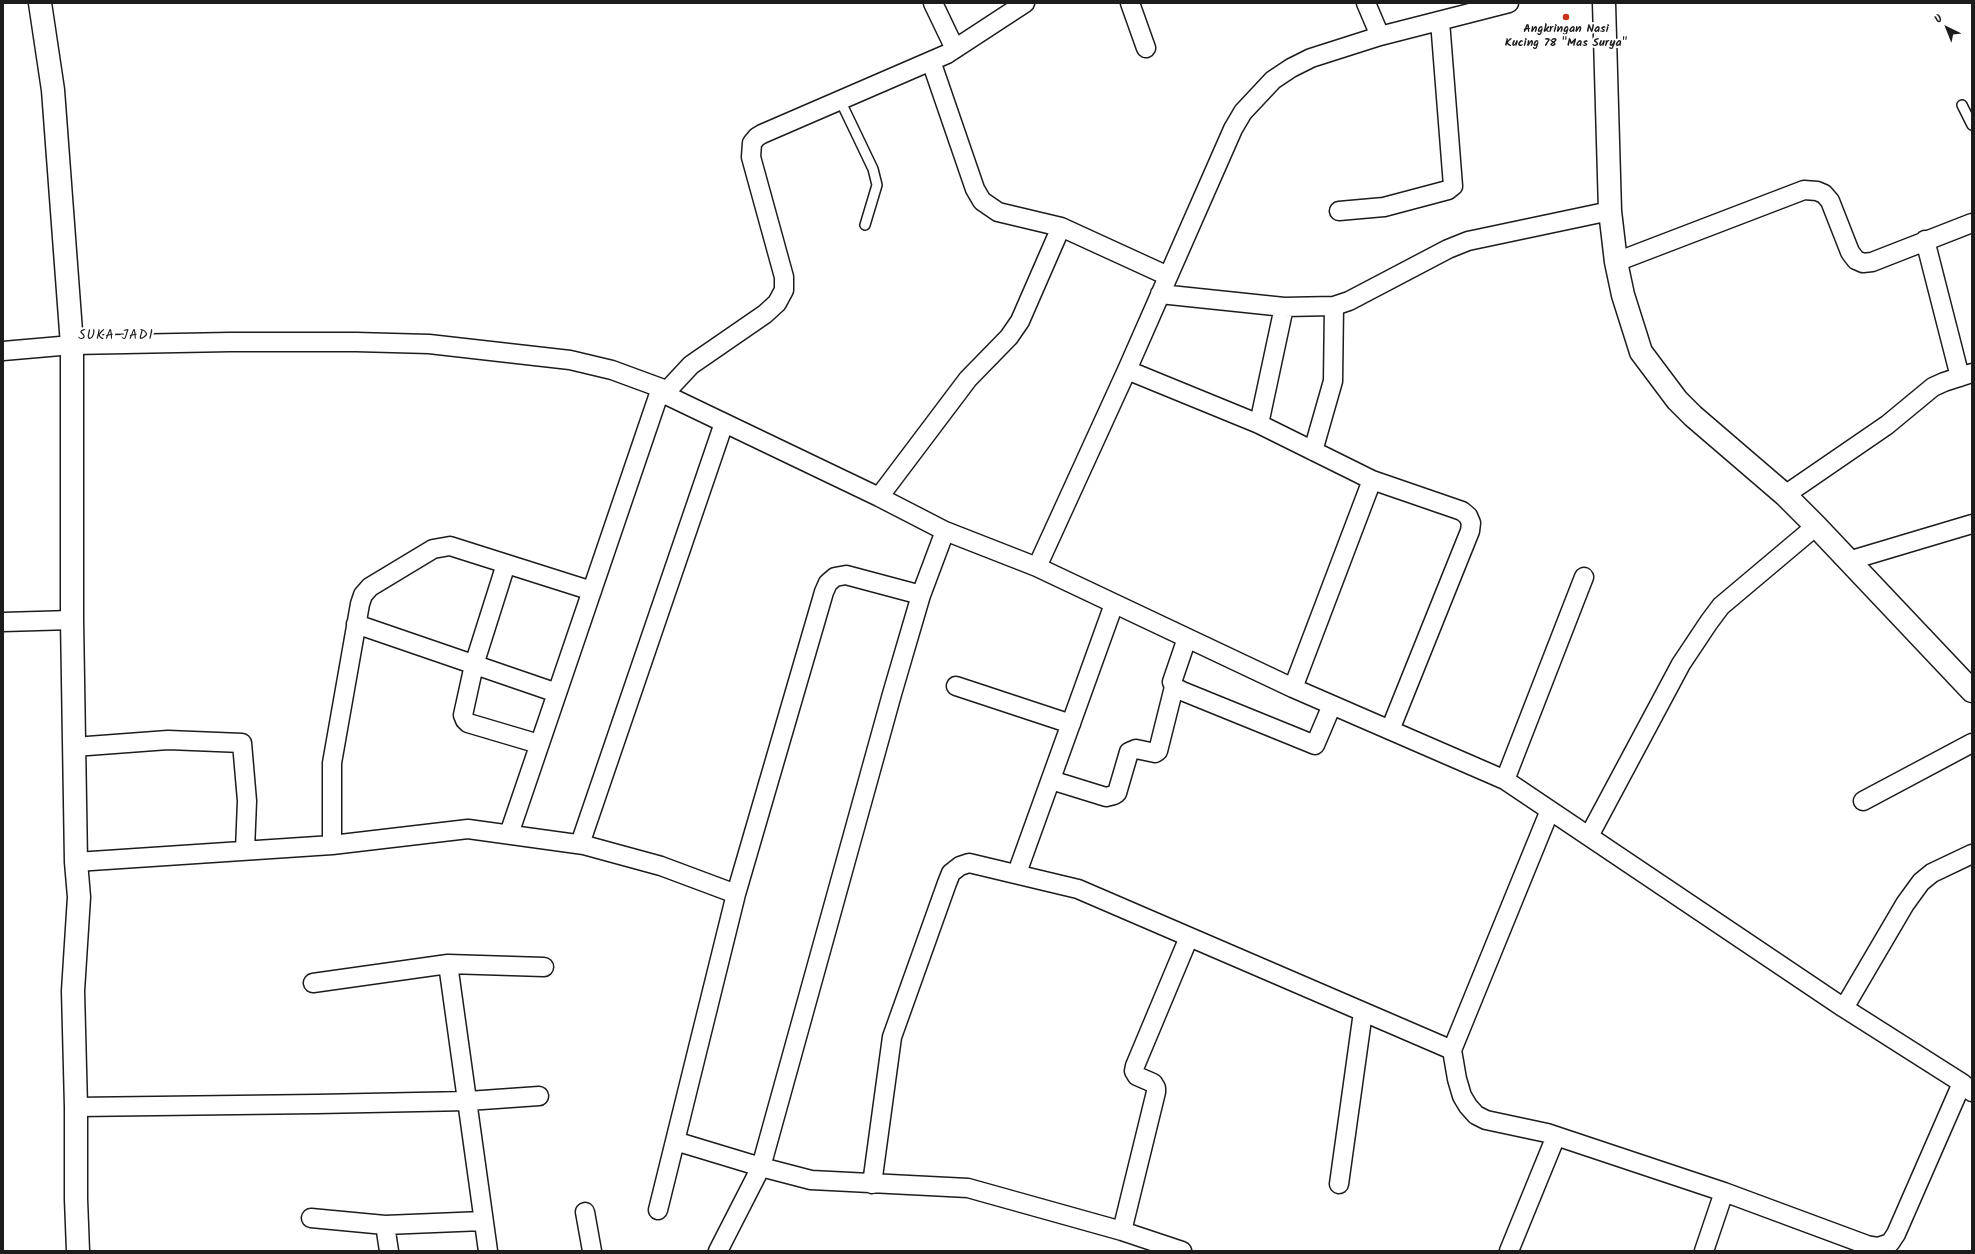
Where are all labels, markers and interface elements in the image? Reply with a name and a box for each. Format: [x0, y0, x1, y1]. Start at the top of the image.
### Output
north arrow [1927, 8, 1967, 48]
text: U [1930, 10, 1947, 28]
marker: Angkringan Nasi Kucing 78 "Mas Surya" [1561, 12, 1571, 22]
place label: Angkringan Nasi Kucing 78 "Mas Surya" [1505, 23, 1627, 51]
district label: SUKA JADI [78, 329, 154, 345]

